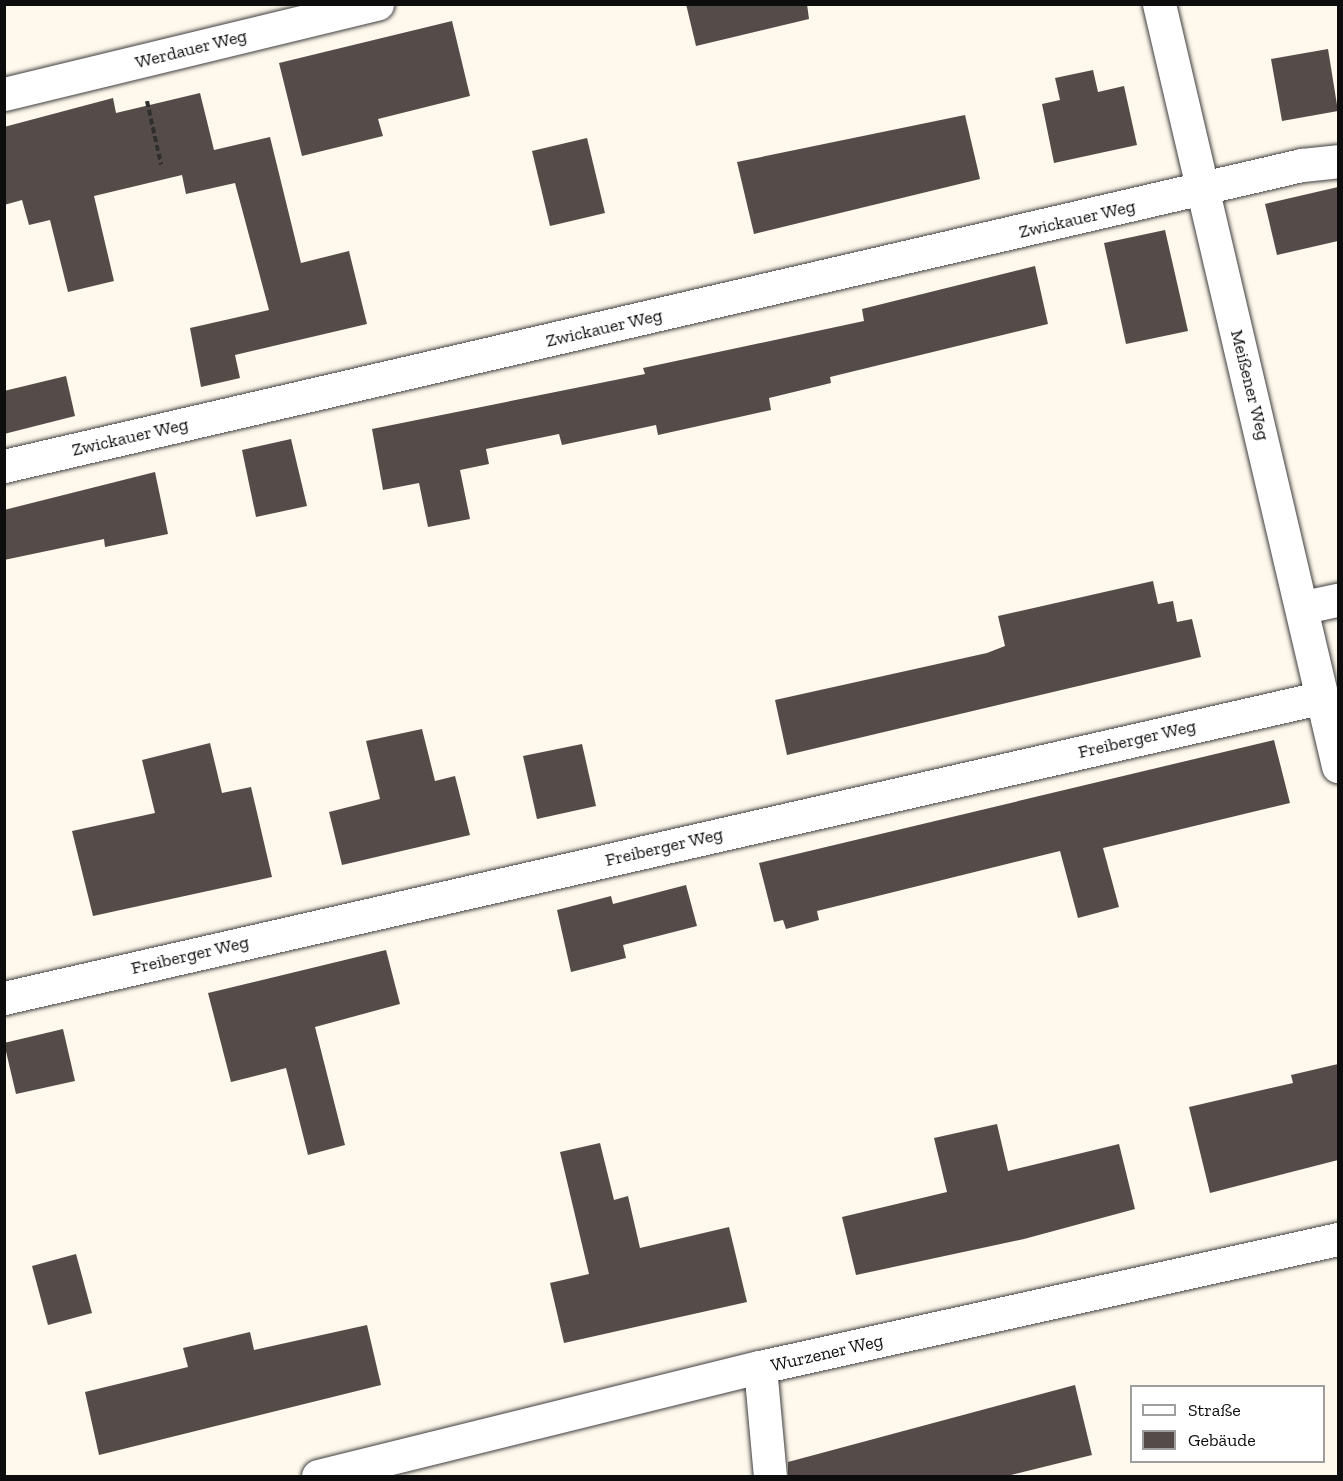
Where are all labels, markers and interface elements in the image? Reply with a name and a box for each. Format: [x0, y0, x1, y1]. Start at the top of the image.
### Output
street label: Werdauer Weg [133, 25, 249, 73]
street label: Zwickauer Weg [1016, 195, 1138, 243]
street label: Zwickauer Weg [543, 304, 665, 352]
street label: Meißener Weg [1226, 327, 1274, 443]
street label: Zwickauer Weg [69, 413, 191, 461]
street label: Freiberger Weg [1076, 715, 1198, 763]
street label: Freiberger Weg [603, 823, 725, 871]
street label: Freiberger Weg [129, 931, 251, 979]
street label: Wurzener Weg [768, 1329, 886, 1377]
legend [1130, 1385, 1325, 1463]
text: Straße [1188, 1399, 1241, 1421]
text: Gebäude [1188, 1429, 1256, 1451]

